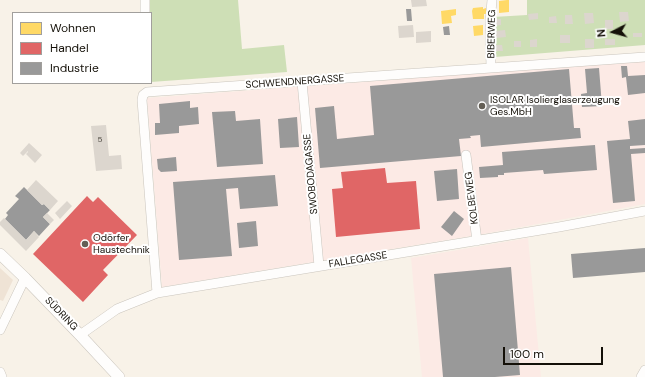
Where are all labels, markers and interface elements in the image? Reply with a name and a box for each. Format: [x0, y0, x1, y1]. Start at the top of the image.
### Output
street label: BIBERWEG [486, 10, 498, 58]
legend [12, 12, 152, 84]
north arrow [593, 12, 633, 52]
text: Wohnen [50, 20, 96, 36]
text: N [594, 29, 608, 38]
text: Handel [50, 40, 89, 56]
text: Industrie [50, 60, 99, 76]
street label: SCHWENDNERGASSE [245, 73, 345, 91]
place label: ISOLAR Isolierglaserzeugung Ges.MbH [490, 94, 620, 118]
marker: ISOLAR Isolierglaserzeugung Ges.MbH [477, 101, 487, 111]
street label: SWOBODAGASSE [302, 133, 320, 215]
house number: 5 [98, 135, 102, 145]
street label: KOLBEWEG [463, 171, 481, 225]
place label: Odörfer Haustechnik [93, 232, 150, 256]
marker: Odörfer Haustechnik [80, 239, 90, 249]
street label: FALLEGASSE [328, 249, 388, 271]
street label: SÜDRING [42, 295, 80, 333]
scale bar [505, 339, 605, 365]
text: 100 m [510, 346, 544, 362]

